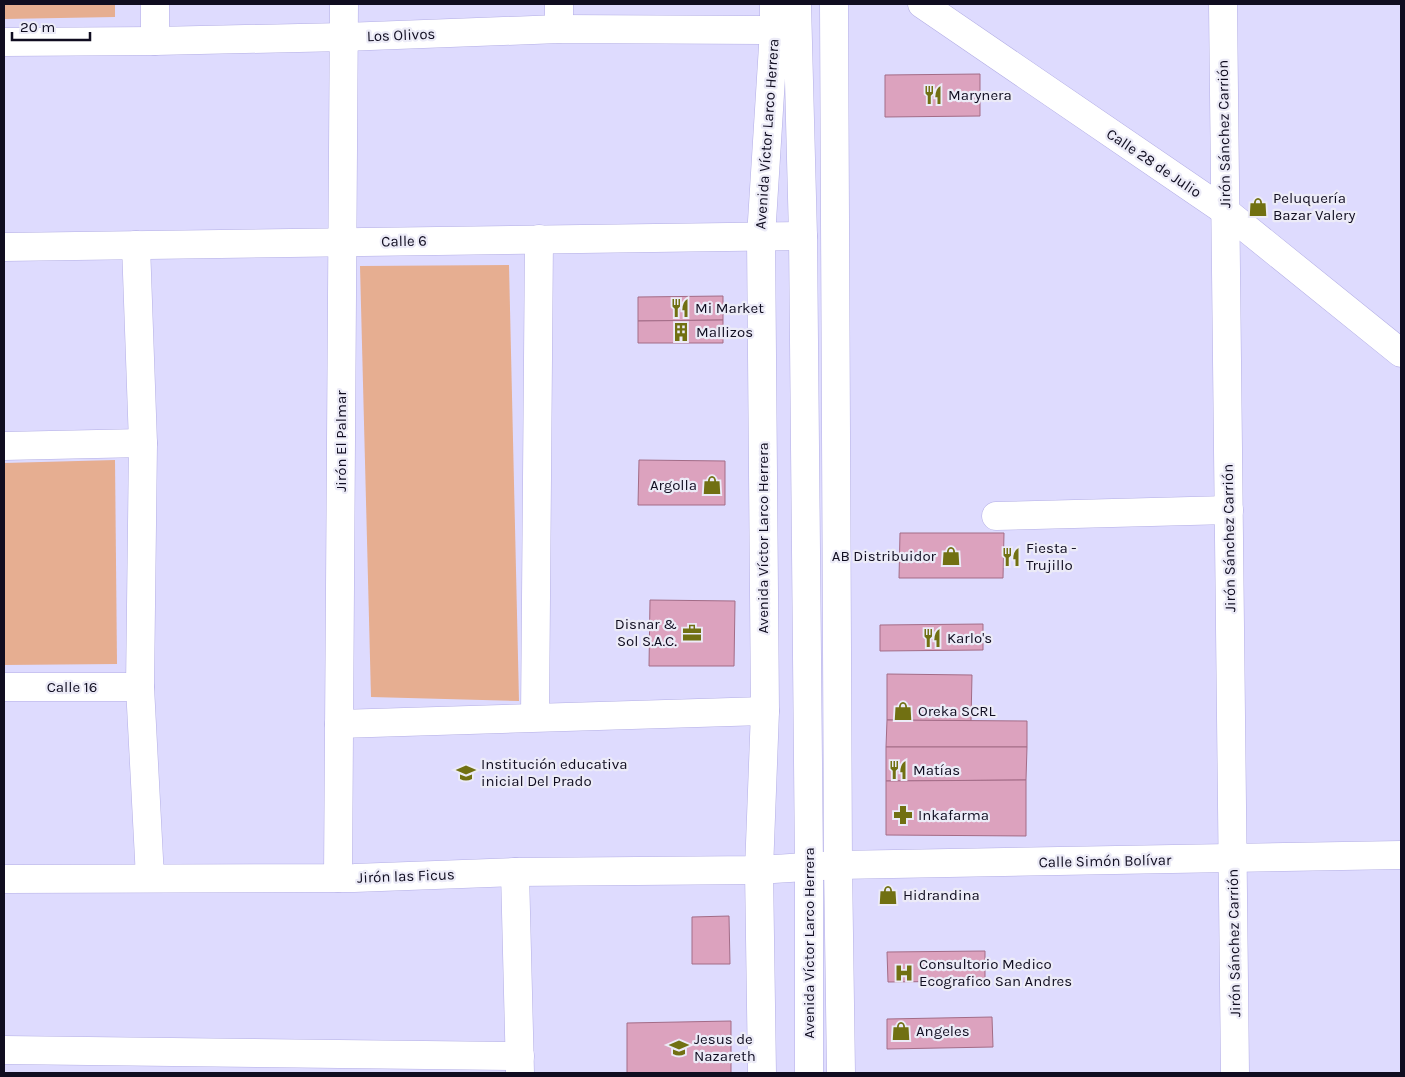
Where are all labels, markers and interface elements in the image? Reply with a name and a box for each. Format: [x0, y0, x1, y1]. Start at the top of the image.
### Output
scale bar [12, 10, 90, 42]
text: 20 m [20, 18, 55, 36]
street label: Los Olivos [366, 25, 436, 45]
street label: Avenida Víctor Larco Herrera [751, 38, 783, 230]
street label: Jirón Sánchez Carrión [1214, 60, 1234, 208]
restaurant icon: Marynera [922, 84, 944, 106]
place label: Marynera [948, 86, 1012, 104]
street label: Calle 28 de Julio [1103, 125, 1205, 201]
place label: Peluquería Bazar Valery [1273, 189, 1355, 224]
shop icon: Peluquería Bazar Valery [1247, 196, 1269, 218]
street label: Calle 6 [381, 232, 427, 250]
restaurant icon: Mi Market [669, 297, 691, 319]
place label: Mi Market [695, 299, 764, 317]
building icon: Mallizos [670, 321, 692, 343]
place label: Mallizos [696, 323, 753, 341]
street label: Jirón El Palmar [332, 390, 350, 492]
street label: Avenida Víctor Larco Herrera [754, 442, 772, 634]
street label: Jirón Sánchez Carrión [1219, 464, 1239, 612]
shop icon: Argolla [701, 474, 723, 496]
place label: Argolla [650, 476, 697, 494]
place label: Fiesta - Trujillo [1026, 539, 1077, 574]
shop icon: AB Distribuidor [940, 545, 962, 567]
restaurant icon: Fiesta - Trujillo [1000, 546, 1022, 568]
place label: AB Distribuidor [832, 547, 937, 565]
place label: Disnar & Sol S.A.C. [615, 615, 677, 650]
office icon: Disnar & Sol S.A.C. [681, 622, 703, 644]
restaurant icon: Karlo's [921, 627, 943, 649]
place label: Karlo's [947, 629, 992, 647]
street label: Calle 16 [47, 678, 97, 696]
shop icon: Oreka SCRL [892, 700, 914, 722]
place label: Oreka SCRL [918, 702, 996, 720]
place label: Institución educativa inicial Del Prado [481, 755, 628, 790]
restaurant icon: Matías [887, 759, 909, 781]
place label: Matías [913, 761, 960, 779]
school or university icon: Institución educativa inicial Del Prado [455, 762, 477, 784]
pharmacy icon: Inkafarma [892, 804, 914, 826]
place label: Inkafarma [918, 806, 989, 824]
street label: Avenida Víctor Larco Herrera [800, 847, 818, 1039]
street label: Calle Simón Bolívar [1038, 851, 1172, 871]
street label: Jirón las Ficus [357, 865, 455, 887]
street label: Jirón Sánchez Carrión [1224, 869, 1244, 1017]
shop icon: Hidrandina [877, 884, 899, 906]
place label: Hidrandina [903, 886, 980, 904]
place label: Consultorio Medico Ecografico San Andres [919, 955, 1072, 990]
hospital icon: Consultorio Medico Ecografico San Andres [893, 962, 915, 984]
shop icon: Angeles [890, 1020, 912, 1042]
place label: Angeles [916, 1022, 970, 1040]
place label: Jesus de Nazareth [694, 1030, 756, 1065]
school or university icon: Jesus de Nazareth [668, 1037, 690, 1059]

